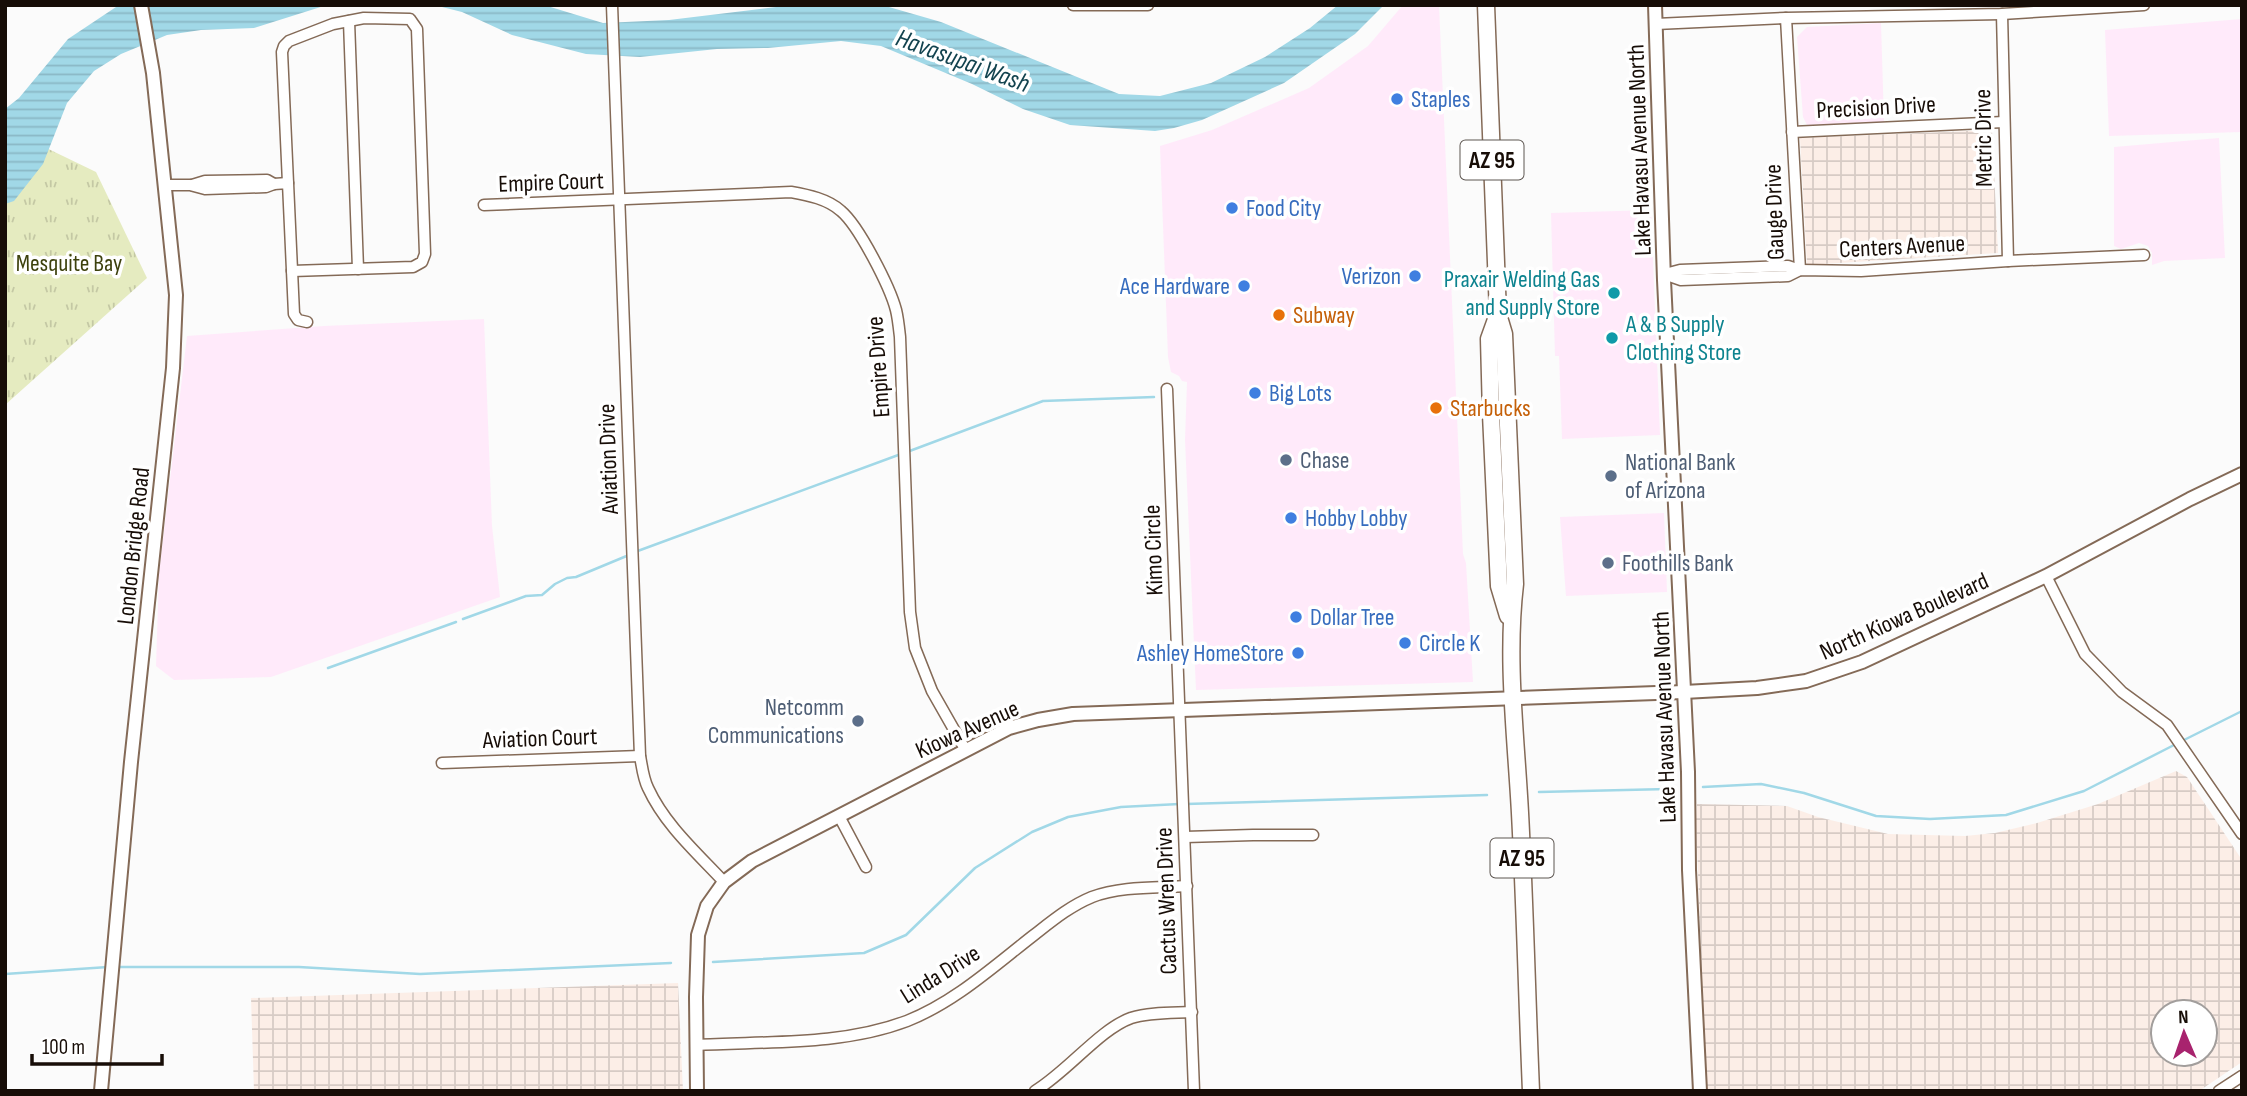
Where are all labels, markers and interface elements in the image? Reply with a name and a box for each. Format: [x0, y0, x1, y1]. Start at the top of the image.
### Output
water label: Havasupai Wash [891, 23, 1034, 100]
street label: Lake Havasu Avenue North [1621, 44, 1658, 256]
place label: Staples [1411, 85, 1470, 114]
street label: Metric Drive [1968, 89, 1999, 187]
street label: Precision Drive [1816, 90, 1936, 125]
marker: Staples [1389, 91, 1405, 107]
road number: AZ 95 [1460, 140, 1524, 180]
street label: Gauge Drive [1758, 164, 1791, 260]
street label: Empire Court [498, 166, 604, 199]
place label: Food City [1246, 194, 1321, 223]
marker: Food City [1224, 200, 1240, 216]
street label: Centers Avenue [1838, 229, 1966, 264]
park label: Mesquite Bay [16, 249, 122, 278]
place label: Verizon [1341, 262, 1401, 291]
place label: Praxair Welding Gas and Supply Store [1444, 265, 1600, 322]
marker: Verizon [1407, 268, 1423, 284]
place label: Ace Hardware [1119, 272, 1230, 301]
marker: Ace Hardware [1236, 278, 1252, 294]
marker: Praxair Welding Gas and Supply Store [1606, 285, 1622, 301]
place label: Subway [1293, 301, 1355, 330]
marker: Subway [1271, 307, 1287, 323]
place label: A & B Supply Clothing Store [1625, 310, 1741, 367]
street label: Empire Drive [860, 315, 897, 419]
marker: A & B Supply Clothing Store [1604, 330, 1620, 346]
place label: Big Lots [1269, 379, 1332, 408]
marker: Big Lots [1247, 385, 1263, 401]
place label: Starbucks [1450, 394, 1531, 423]
marker: Starbucks [1428, 400, 1444, 416]
street label: Aviation Drive [592, 403, 625, 516]
place label: Chase [1300, 446, 1349, 475]
place label: National Bank of Arizona [1625, 448, 1735, 505]
marker: Chase [1278, 452, 1294, 468]
street label: London Bridge Road [111, 466, 156, 626]
marker: National Bank of Arizona [1603, 468, 1619, 484]
street label: Kimo Circle [1137, 504, 1170, 596]
place label: Hobby Lobby [1305, 504, 1408, 533]
marker: Hobby Lobby [1283, 510, 1299, 526]
place label: Foothills Bank [1622, 549, 1734, 578]
marker: Foothills Bank [1600, 555, 1616, 571]
street label: North Kiowa Boulevard [1815, 566, 1993, 667]
place label: Dollar Tree [1310, 603, 1394, 632]
marker: Dollar Tree [1288, 609, 1304, 625]
street label: Lake Havasu Avenue North [1646, 611, 1683, 823]
place label: Circle K [1419, 629, 1480, 658]
marker: Circle K [1397, 635, 1413, 651]
place label: Ashley HomeStore [1136, 639, 1284, 668]
marker: Ashley HomeStore [1290, 645, 1306, 661]
place label: Netcomm Communications [708, 693, 844, 750]
street label: Kiowa Avenue [911, 694, 1023, 765]
marker: Netcomm Communications [850, 713, 866, 729]
street label: Aviation Court [481, 722, 598, 755]
street label: Cactus Wren Drive [1149, 827, 1184, 975]
road number: AZ 95 [1490, 838, 1554, 878]
street label: Linda Drive [895, 939, 986, 1010]
north arrow [2149, 998, 2219, 1068]
text: N [2178, 1006, 2189, 1029]
scale bar [32, 1023, 161, 1066]
text: 100 m [42, 1035, 85, 1060]

